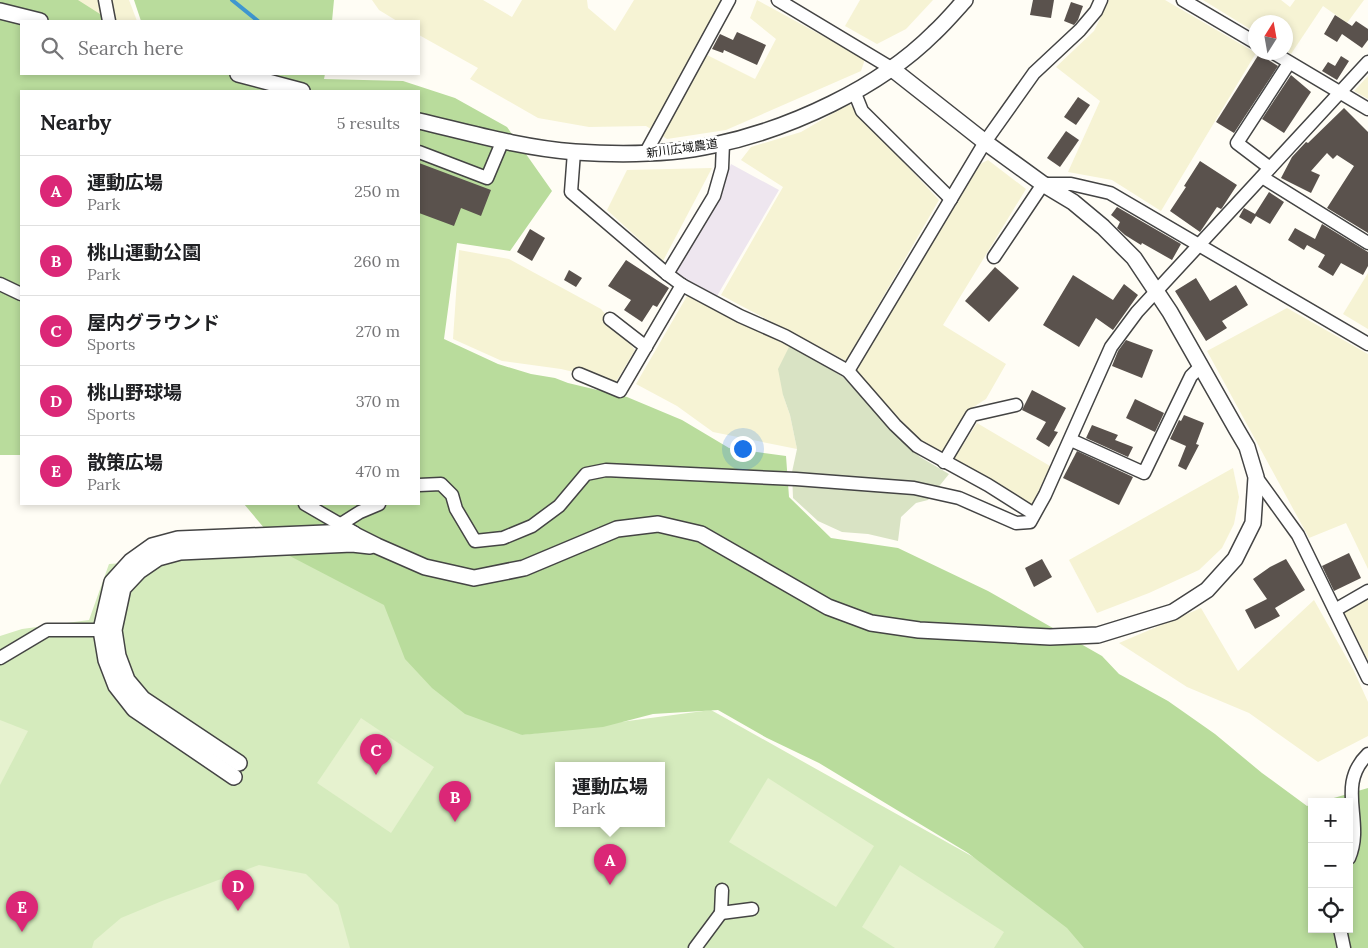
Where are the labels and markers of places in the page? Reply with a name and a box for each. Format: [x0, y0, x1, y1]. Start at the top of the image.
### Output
pin: C [360, 734, 392, 775]
pin: B [439, 781, 471, 822]
pin: A [594, 844, 626, 885]
pin: D [222, 870, 254, 911]
pin: E [6, 891, 38, 932]

